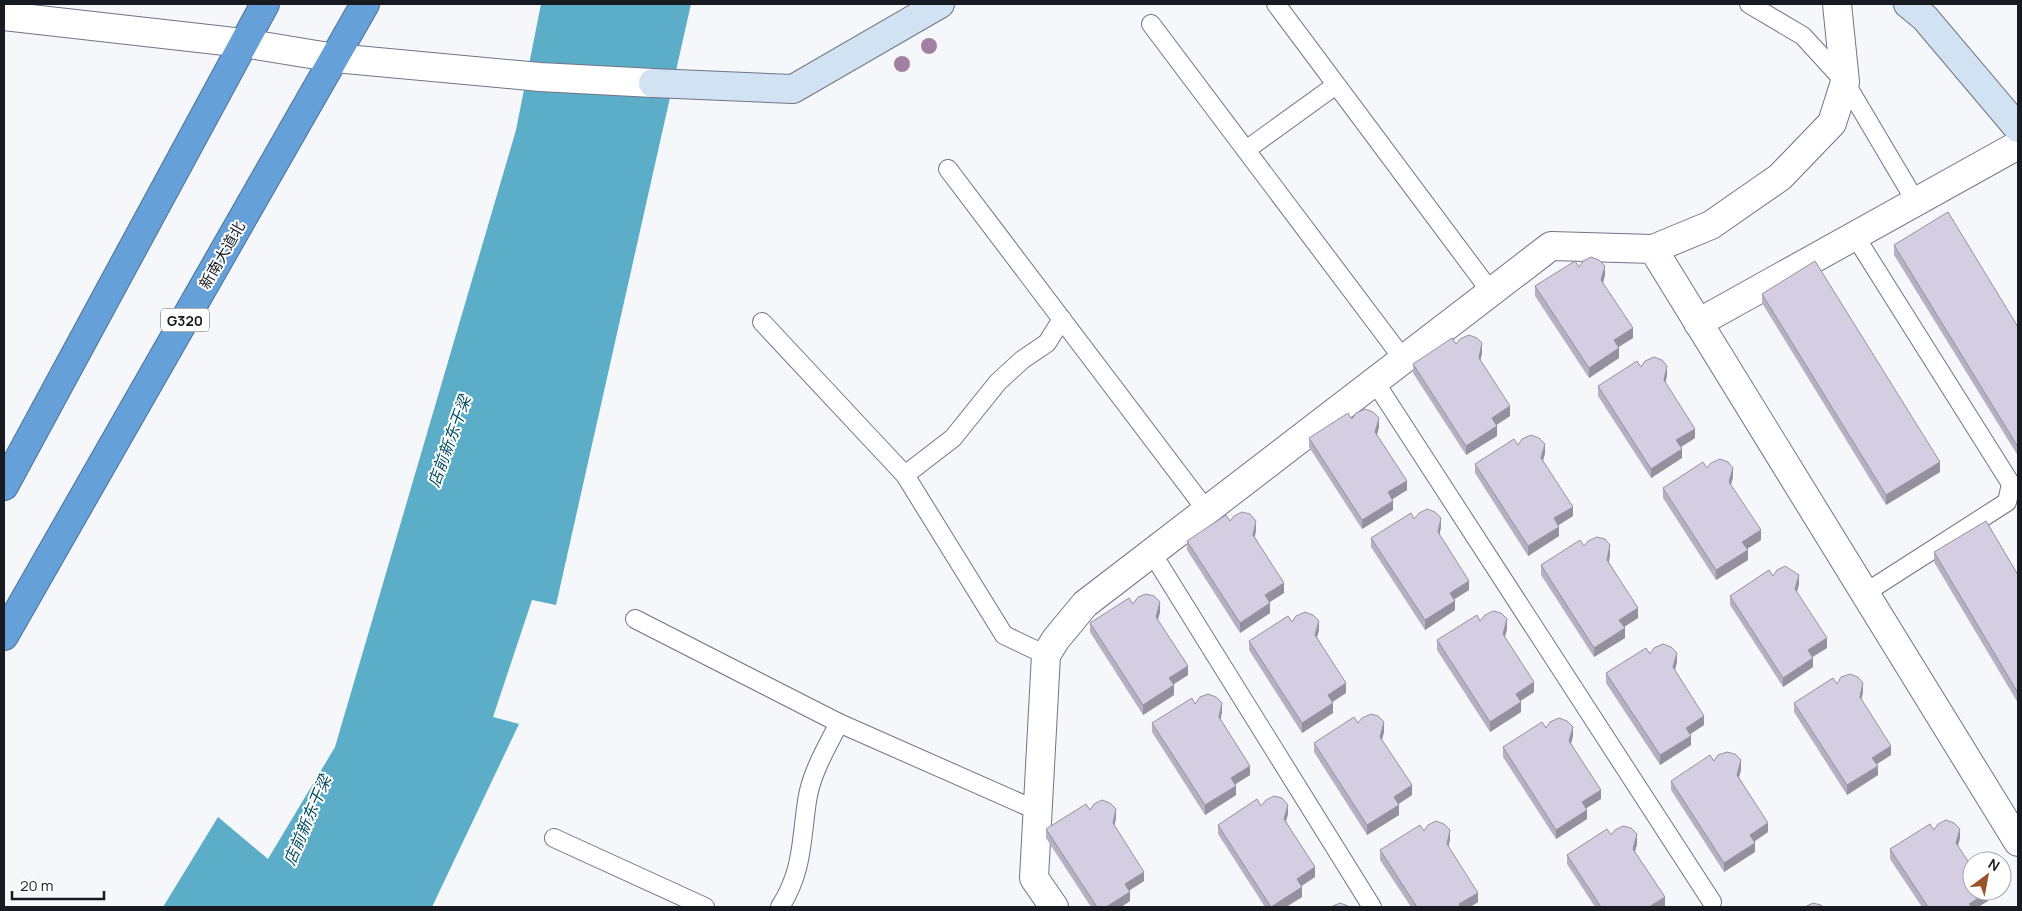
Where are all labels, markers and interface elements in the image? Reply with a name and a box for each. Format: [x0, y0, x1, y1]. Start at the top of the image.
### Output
street label: 新南大道北 [194, 217, 250, 293]
road number: G320 [161, 308, 209, 332]
water label: 店前新东干梁 [422, 390, 476, 490]
water label: 店前新东干梁 [278, 770, 337, 868]
north arrow [1962, 851, 2012, 901]
text: N [1985, 854, 2003, 875]
scale bar [12, 868, 105, 900]
text: 20 m [20, 875, 53, 896]

